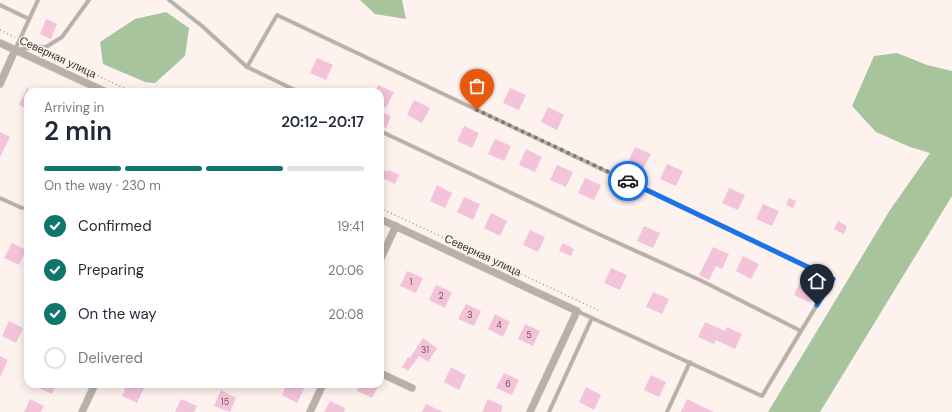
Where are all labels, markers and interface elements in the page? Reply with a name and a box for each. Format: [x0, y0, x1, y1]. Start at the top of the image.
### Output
street label: Северная улица [17, 33, 100, 81]
pin [460, 69, 494, 110]
icon: bag [466, 75, 488, 97]
text: Arriving in [44, 99, 104, 116]
text: 20:12–20:17 [281, 112, 364, 132]
text: 2 min [44, 114, 112, 148]
courier [608, 161, 648, 201]
icon: car [617, 170, 639, 192]
text: On the way · 230 m [44, 177, 161, 194]
icon: check [44, 215, 66, 237]
text: Confirmed [78, 216, 152, 236]
text: 19:41 [337, 218, 364, 235]
street label: Северная улица [442, 231, 525, 279]
icon: check [44, 259, 66, 281]
text: Preparing [78, 260, 144, 280]
text: 20:06 [328, 262, 364, 279]
pin [800, 264, 834, 305]
icon: home [806, 270, 828, 292]
house number: 1 [410, 276, 413, 288]
house number: 2 [438, 290, 444, 302]
icon: check [44, 303, 66, 325]
text: On the way [78, 304, 157, 324]
text: 20:08 [328, 306, 364, 323]
house number: 3 [467, 309, 473, 321]
house number: 4 [496, 319, 502, 331]
house number: 5 [526, 329, 532, 341]
house number: 31 [421, 344, 429, 356]
text: Delivered [78, 348, 143, 368]
house number: 6 [505, 378, 511, 390]
house number: 15 [221, 396, 229, 408]

